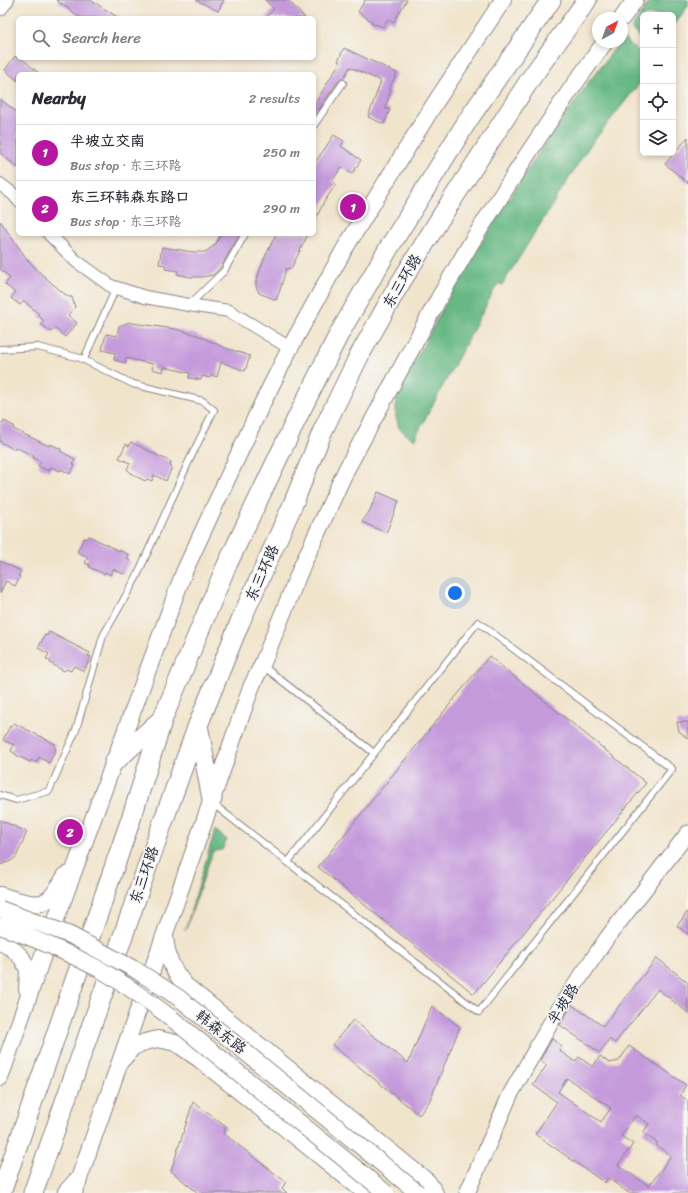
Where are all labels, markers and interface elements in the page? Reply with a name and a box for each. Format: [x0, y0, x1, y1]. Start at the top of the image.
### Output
north arrow [592, 12, 628, 48]
map controls [640, 12, 676, 156]
button: + [640, 12, 676, 48]
search box [16, 16, 316, 60]
text: Search here [62, 25, 141, 51]
icon: search [30, 27, 52, 49]
button: − [640, 48, 676, 84]
text: Nearby [32, 83, 86, 113]
button: locate [640, 84, 676, 120]
text: 2 results [249, 87, 300, 110]
button: layers [640, 120, 676, 156]
text: 半坡立交南 [70, 128, 145, 154]
text: 1 [42, 141, 48, 164]
text: 250 m [263, 141, 300, 164]
text: Bus stop · 东三环路 [70, 154, 181, 177]
text: 东三环韩森东路口 [70, 184, 190, 210]
pin: 1 [340, 192, 366, 222]
text: 2 [41, 197, 49, 220]
text: 290 m [263, 197, 300, 220]
text: Bus stop · 东三环路 [70, 210, 181, 233]
street label: 东三环路 [375, 249, 429, 313]
street label: 东三环路 [238, 540, 286, 606]
your location [445, 583, 465, 603]
pin: 2 [57, 817, 83, 847]
street label: 东三环路 [122, 842, 166, 908]
street label: 半坡路 [540, 978, 586, 1030]
street label: 韩森东路 [189, 1003, 253, 1061]

